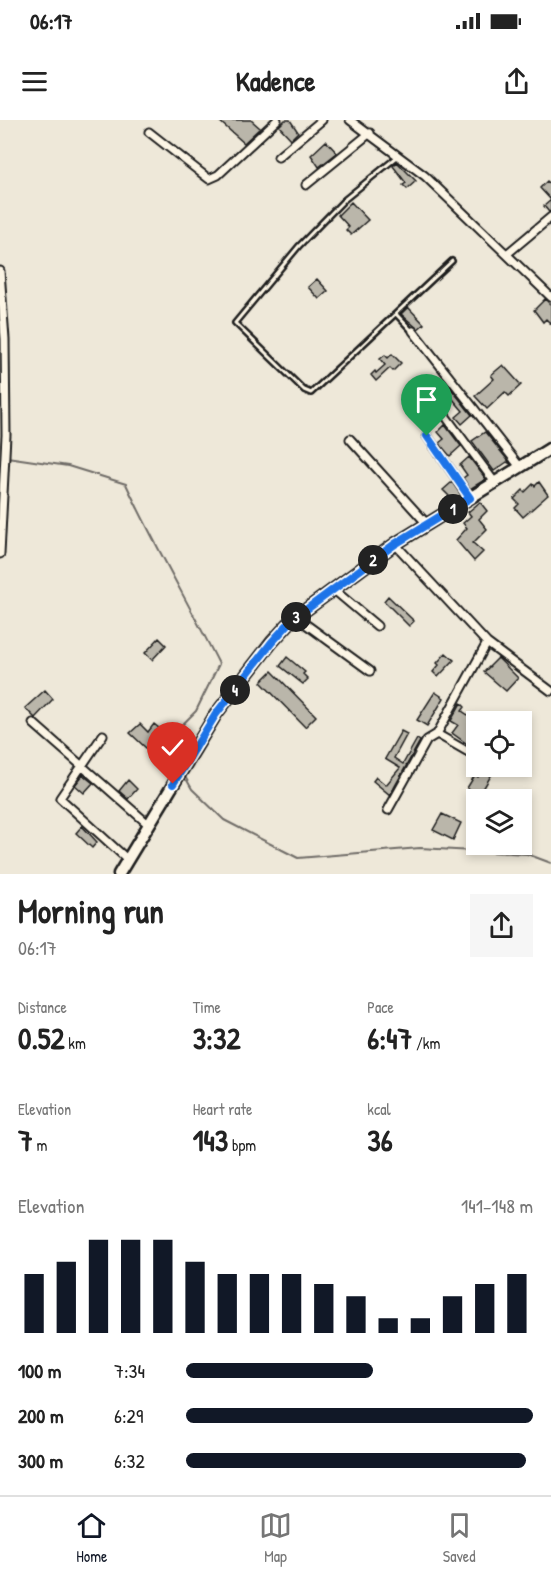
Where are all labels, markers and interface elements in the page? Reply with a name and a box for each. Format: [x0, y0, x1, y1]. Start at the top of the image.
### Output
text: 06:17 [30, 6, 73, 36]
text: Kadence [236, 63, 315, 99]
icon: menu [18, 65, 51, 98]
icon: share [500, 65, 533, 98]
pin [401, 374, 452, 436]
icon: arrive [410, 383, 443, 416]
pin: 1 [438, 494, 468, 524]
text: 1 [450, 498, 456, 520]
pin: 2 [358, 545, 388, 575]
text: 2 [369, 549, 377, 571]
pin: 3 [281, 602, 311, 632]
text: 3 [292, 606, 300, 628]
pin: 4 [220, 675, 250, 705]
text: 4 [232, 679, 238, 701]
map controls [466, 711, 532, 855]
button: locate [466, 711, 532, 777]
pin [147, 722, 198, 784]
icon: check [156, 731, 189, 764]
button: layers [466, 789, 532, 855]
text: Morning run [18, 889, 164, 933]
button: share [470, 894, 533, 957]
text: 06:17 [18, 934, 57, 961]
text: Distance [18, 996, 67, 1018]
text: Time [193, 996, 221, 1018]
text: Pace [367, 996, 394, 1018]
text: 0.52 [18, 1018, 65, 1058]
text: 3:32 [193, 1018, 241, 1058]
text: 6:47 [367, 1018, 412, 1058]
text: km [65, 1032, 86, 1054]
text: /km [412, 1032, 440, 1054]
text: Elevation [18, 1098, 71, 1120]
text: Heart rate [193, 1098, 252, 1120]
text: kcal [367, 1098, 391, 1120]
text: 7 [18, 1120, 33, 1160]
text: 143 [193, 1120, 228, 1160]
text: 36 [367, 1120, 393, 1160]
text: m [33, 1134, 47, 1156]
text: bpm [228, 1134, 256, 1156]
text: Elevation [18, 1192, 84, 1219]
text: 141–148 m [461, 1192, 533, 1219]
text: 100 m [18, 1357, 61, 1384]
text: 7:34 [114, 1357, 145, 1384]
text: 200 m [18, 1402, 63, 1429]
text: 6:29 [114, 1402, 143, 1429]
text: 300 m [18, 1447, 63, 1474]
text: 6:32 [114, 1447, 145, 1474]
tab: Home [75, 1509, 108, 1567]
tab: Map [259, 1509, 292, 1567]
tab: Saved [443, 1509, 476, 1567]

